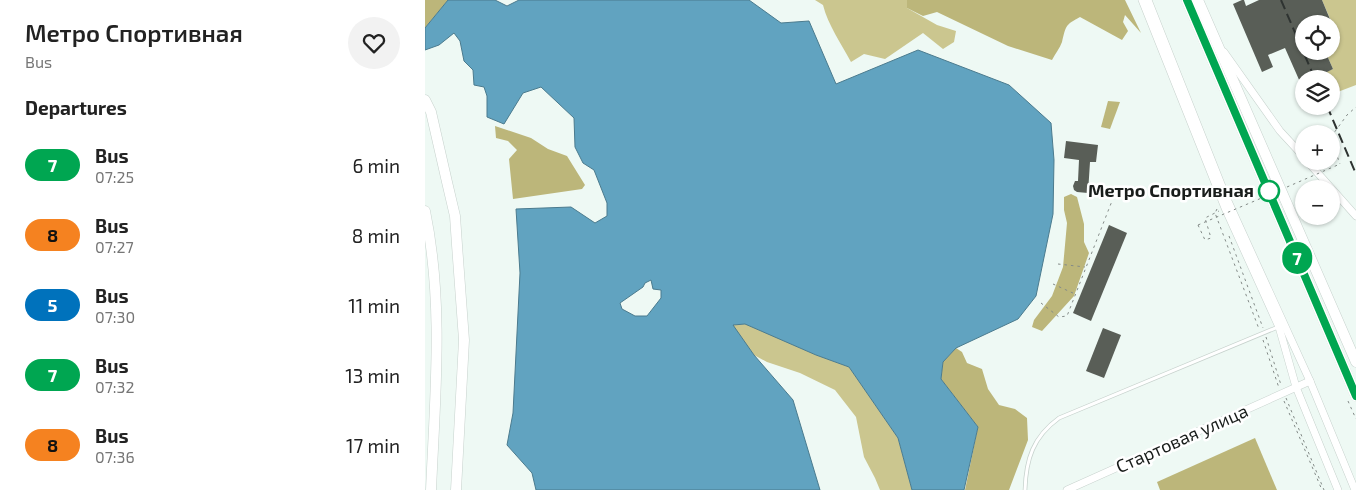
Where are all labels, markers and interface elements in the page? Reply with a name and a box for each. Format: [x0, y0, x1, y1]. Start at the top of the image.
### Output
map controls [1295, 15, 1340, 225]
button: locate [1295, 15, 1340, 60]
button: heart [348, 17, 400, 69]
text: Метро Спортивная [25, 18, 243, 47]
text: Bus [25, 52, 52, 71]
button: layers [1295, 70, 1340, 115]
text: Departures [25, 96, 127, 119]
button: + [1295, 125, 1340, 170]
text: Bus [95, 144, 129, 167]
text: 7 [48, 154, 57, 176]
text: 6 min [352, 154, 400, 177]
text: 07:25 [95, 167, 134, 186]
place label: Метро Спортивная [1088, 179, 1254, 201]
marker: Метро Спортивная [1258, 180, 1280, 202]
button: − [1295, 180, 1340, 225]
text: Bus [95, 214, 129, 237]
text: 8 [47, 224, 58, 246]
text: 8 min [352, 224, 400, 247]
text: 07:27 [95, 237, 134, 256]
line badge: 7 [1281, 242, 1313, 274]
text: 7 [1292, 247, 1302, 269]
text: Bus [95, 284, 129, 307]
text: 5 [48, 294, 57, 316]
text: 11 min [348, 294, 400, 317]
text: 07:30 [95, 307, 135, 326]
text: Bus [95, 354, 129, 377]
text: 7 [48, 364, 57, 386]
text: 13 min [345, 364, 400, 387]
text: 07:32 [95, 377, 135, 396]
street label: Стартовая улица [1112, 399, 1251, 477]
text: Bus [95, 424, 129, 447]
text: 8 [47, 434, 58, 456]
text: 17 min [346, 434, 400, 457]
text: 07:36 [95, 447, 135, 466]

